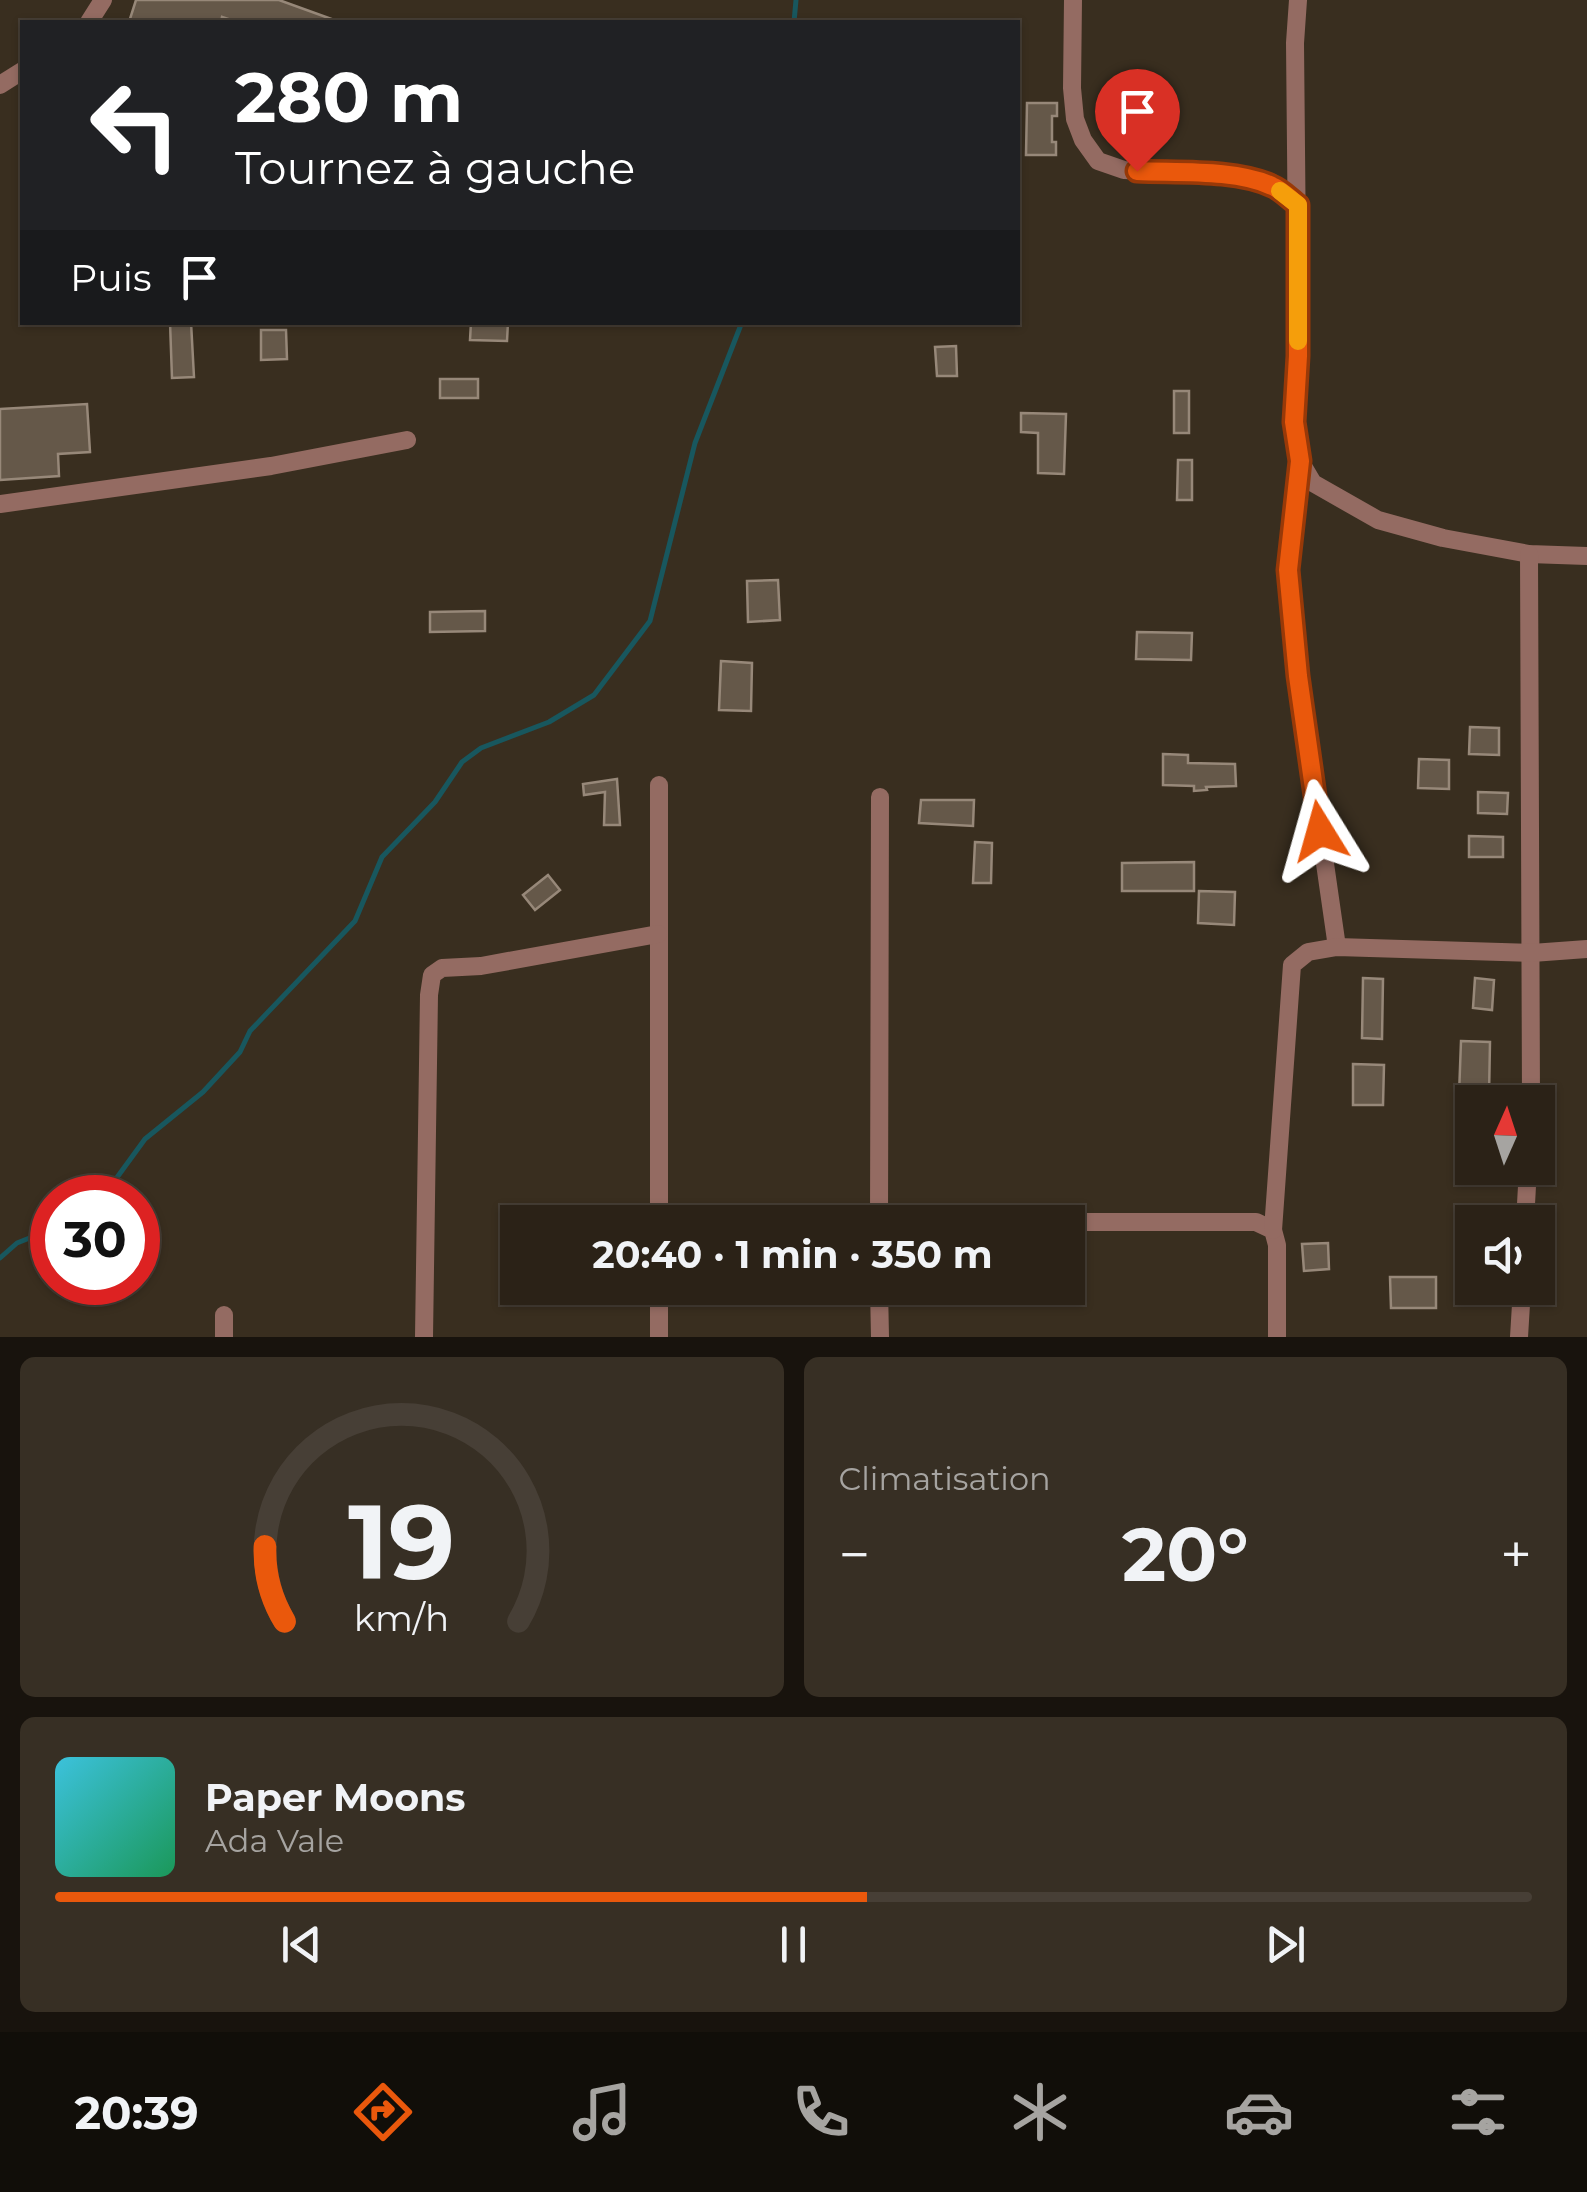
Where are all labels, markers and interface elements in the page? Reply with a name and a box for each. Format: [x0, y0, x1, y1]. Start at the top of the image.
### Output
text: 280 m [235, 54, 463, 140]
icon: left [70, 60, 200, 190]
pin [1095, 69, 1180, 172]
icon: arrive [1110, 84, 1165, 139]
text: Tournez à gauche [235, 140, 635, 195]
icon: arrive [172, 250, 227, 305]
text: Puis [70, 254, 152, 301]
position arrow [1268, 779, 1372, 883]
north arrow [1455, 1085, 1555, 1185]
map controls [1455, 1085, 1555, 1305]
speed limit sign: 30 [30, 1175, 160, 1305]
button: sound [1455, 1205, 1555, 1305]
text: 20:40 · 1 min · 350 m [592, 1231, 993, 1278]
text: Climatisation [839, 1459, 1051, 1498]
text: 19 [348, 1478, 455, 1605]
text: 20° [1122, 1508, 1249, 1600]
text: − [839, 1521, 870, 1588]
text: + [1500, 1521, 1532, 1588]
text: km/h [354, 1596, 449, 1640]
text: Paper Moons [205, 1774, 466, 1821]
text: Ada Vale [205, 1821, 344, 1860]
icon: previous [274, 1917, 329, 1972]
icon: pause [766, 1917, 821, 1972]
icon: next [1258, 1917, 1313, 1972]
icon: directions [348, 2077, 418, 2147]
icon: music [567, 2077, 637, 2147]
icon: phone [786, 2077, 856, 2147]
icon: climate [1005, 2077, 1075, 2147]
icon: car [1224, 2077, 1294, 2147]
icon: filters [1443, 2077, 1513, 2147]
text: 20:39 [74, 2085, 199, 2140]

